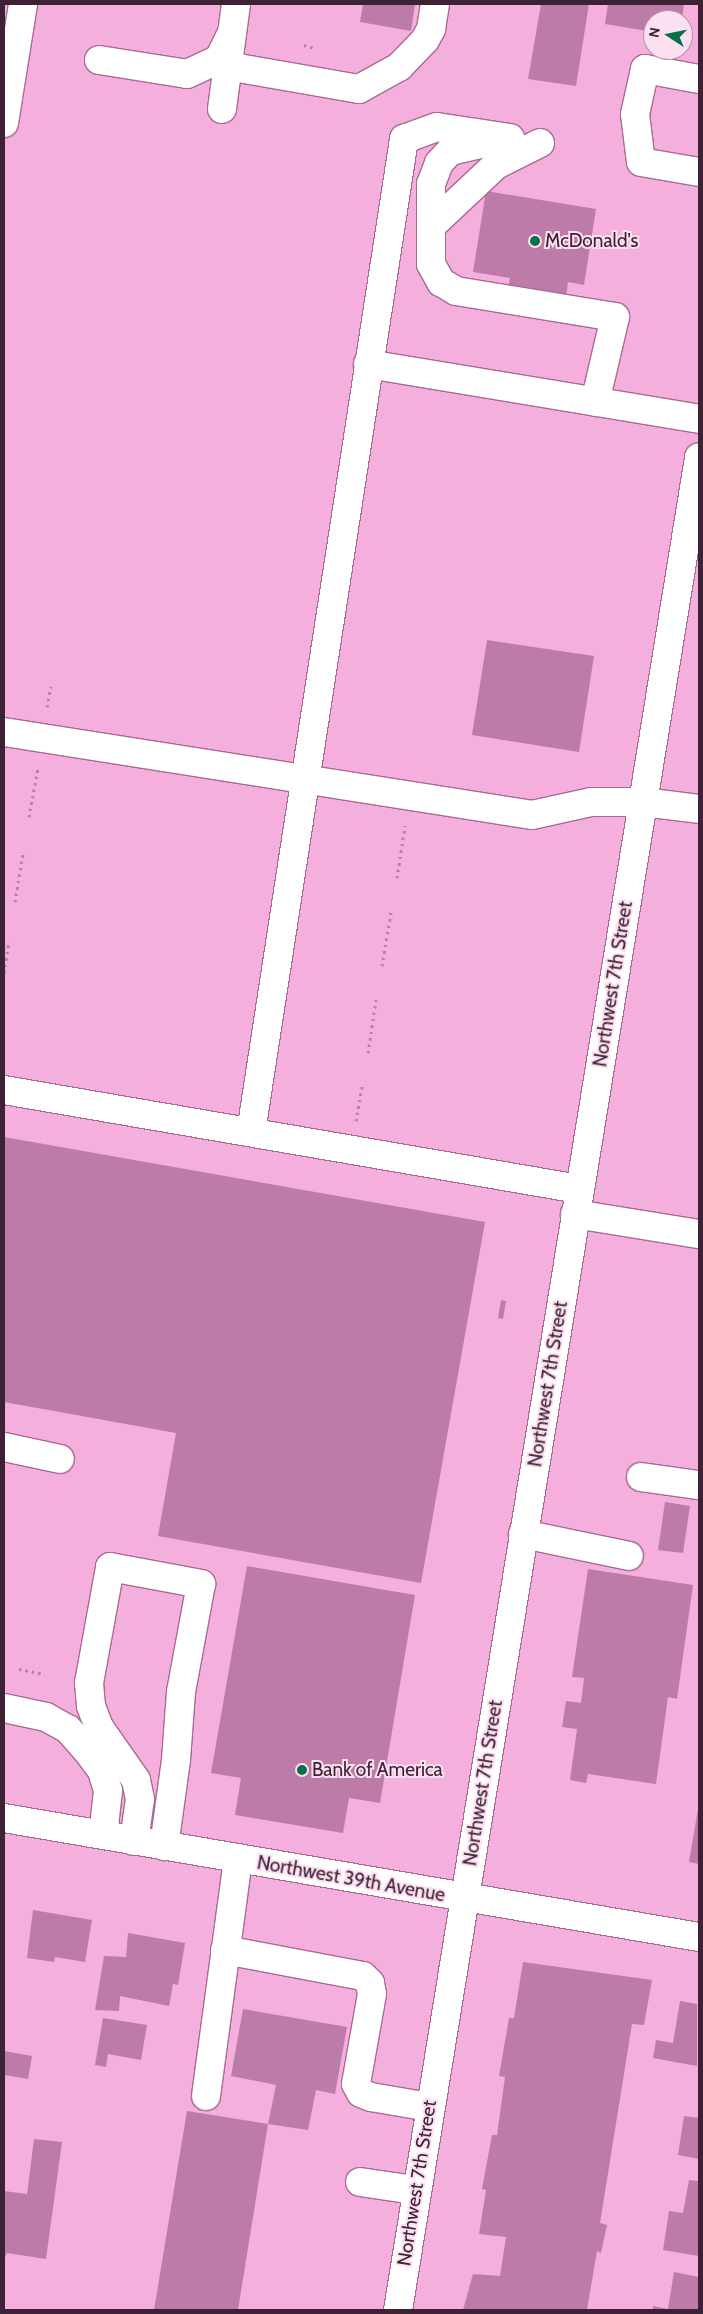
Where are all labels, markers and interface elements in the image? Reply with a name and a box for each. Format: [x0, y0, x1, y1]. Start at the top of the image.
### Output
north arrow [643, 10, 693, 60]
text: N [644, 26, 664, 39]
place label: McDonald's [545, 230, 638, 252]
marker: McDonald's [529, 235, 541, 247]
street label: Northwest 7th Street [589, 900, 637, 1068]
street label: Northwest 7th Street [524, 1300, 572, 1468]
street label: Northwest 7th Street [459, 1699, 507, 1867]
place label: Bank of America [312, 1759, 443, 1781]
marker: Bank of America [296, 1764, 308, 1776]
street label: Northwest 39th Avenue [255, 1851, 447, 1907]
street label: Northwest 7th Street [393, 2099, 441, 2267]

